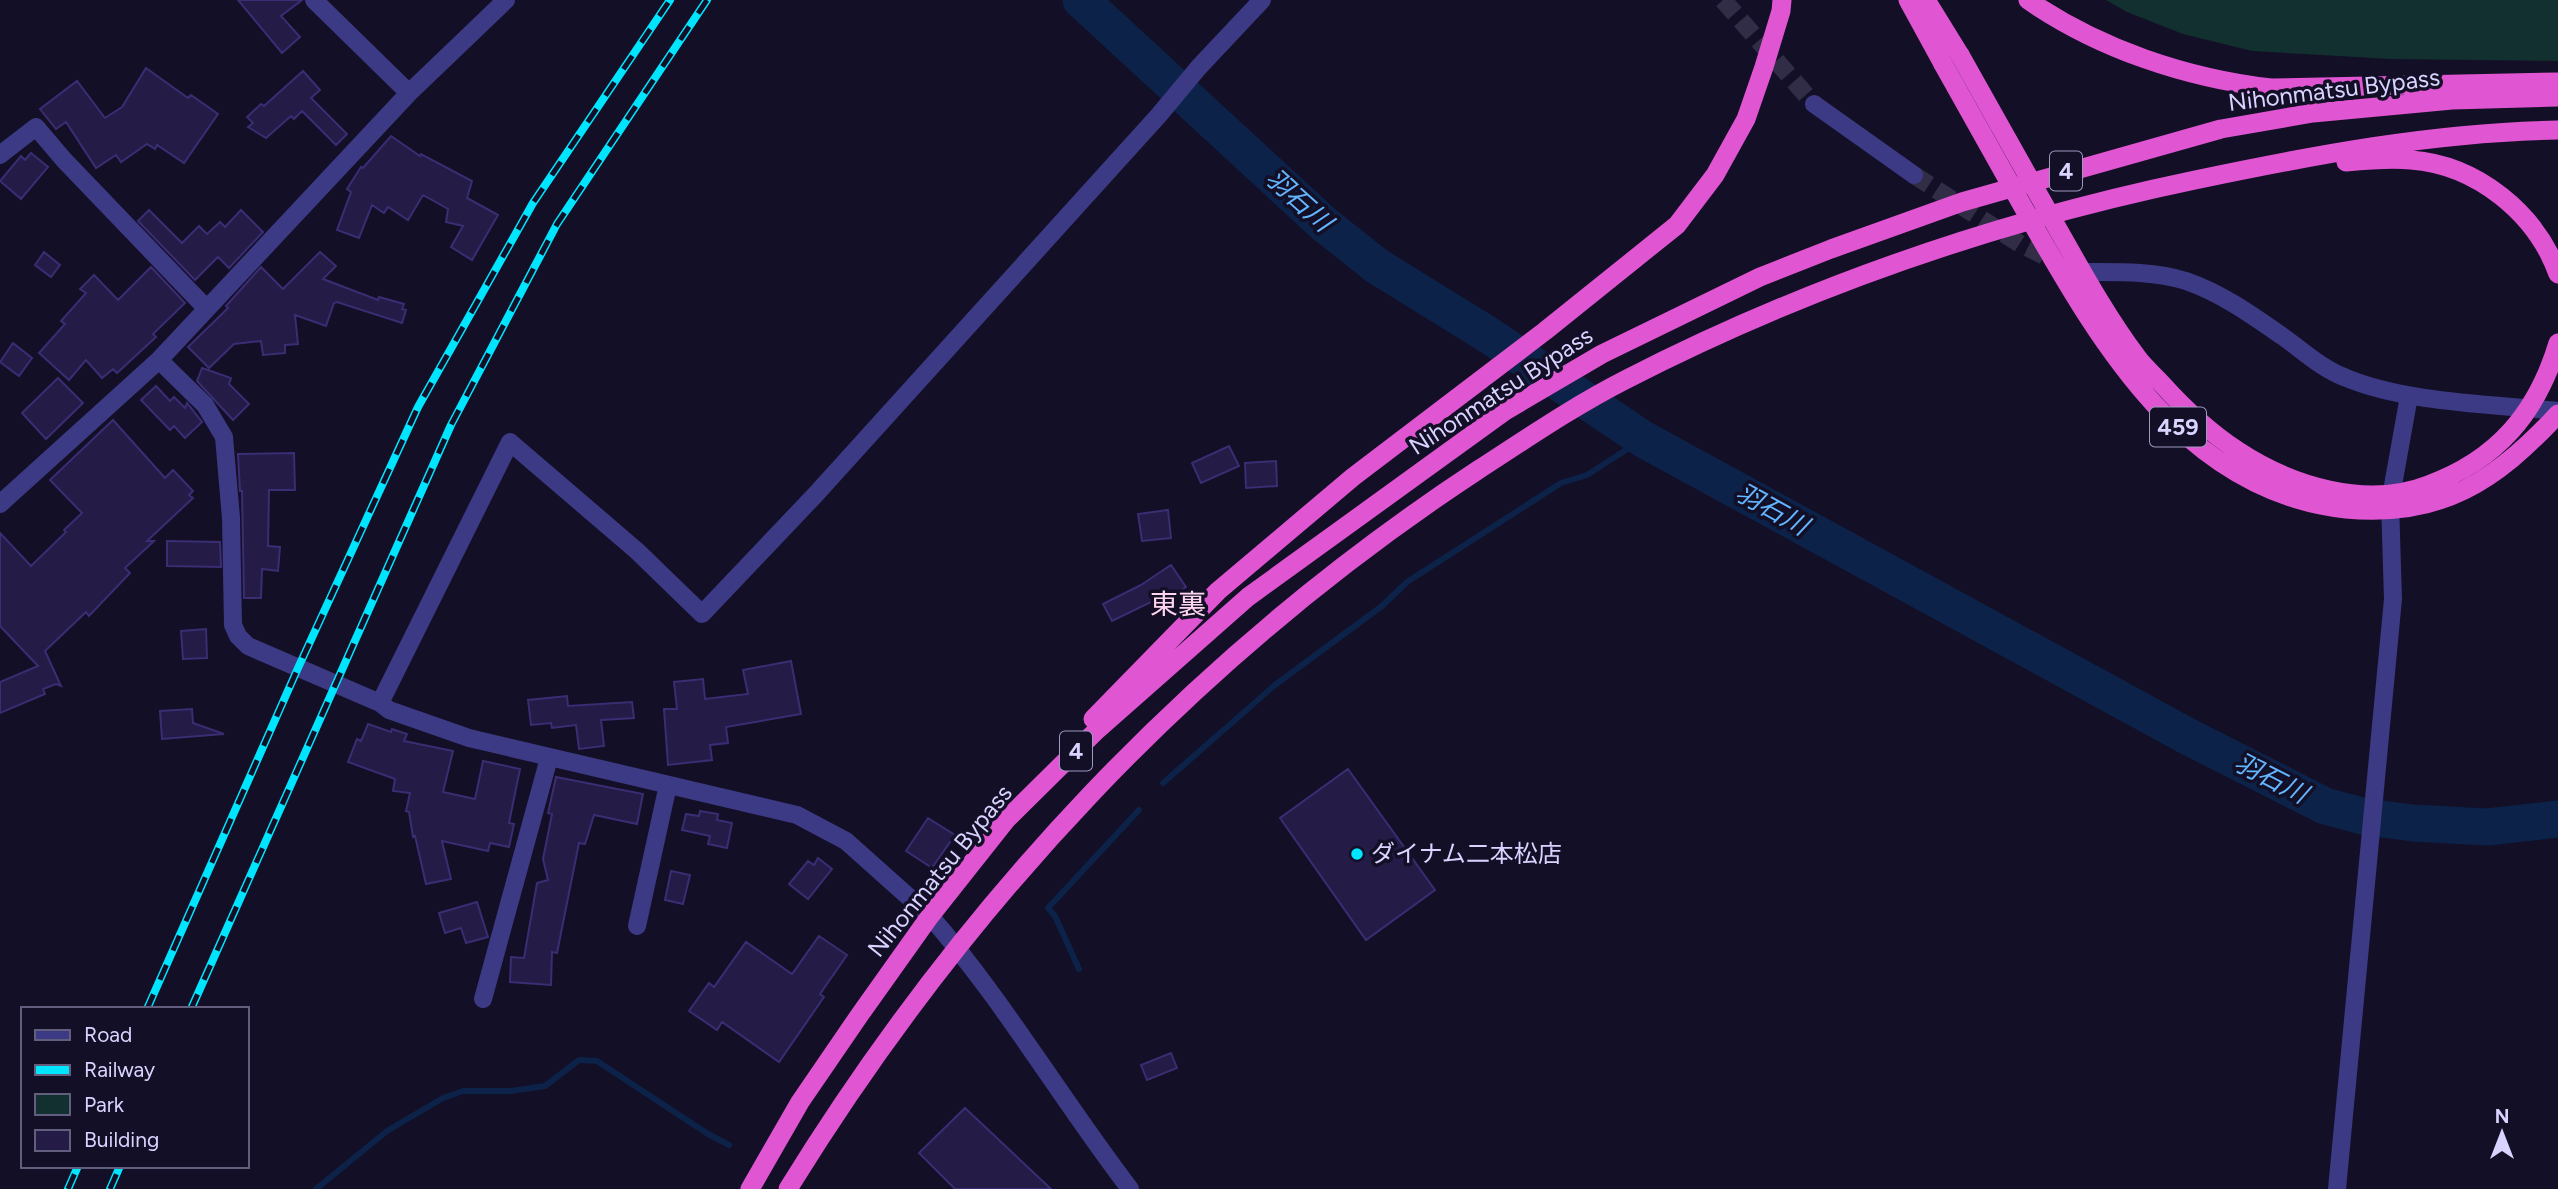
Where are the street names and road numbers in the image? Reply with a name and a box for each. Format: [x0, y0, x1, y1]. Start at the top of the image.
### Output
street label: Nihonmatsu Bypass [2226, 62, 2441, 117]
road number: 4 [2050, 152, 2082, 190]
street label: Nihonmatsu Bypass [1403, 320, 1598, 461]
road number: 459 [2150, 408, 2206, 446]
road number: 4 [1060, 732, 1092, 771]
street label: Nihonmatsu Bypass [861, 779, 1018, 963]

